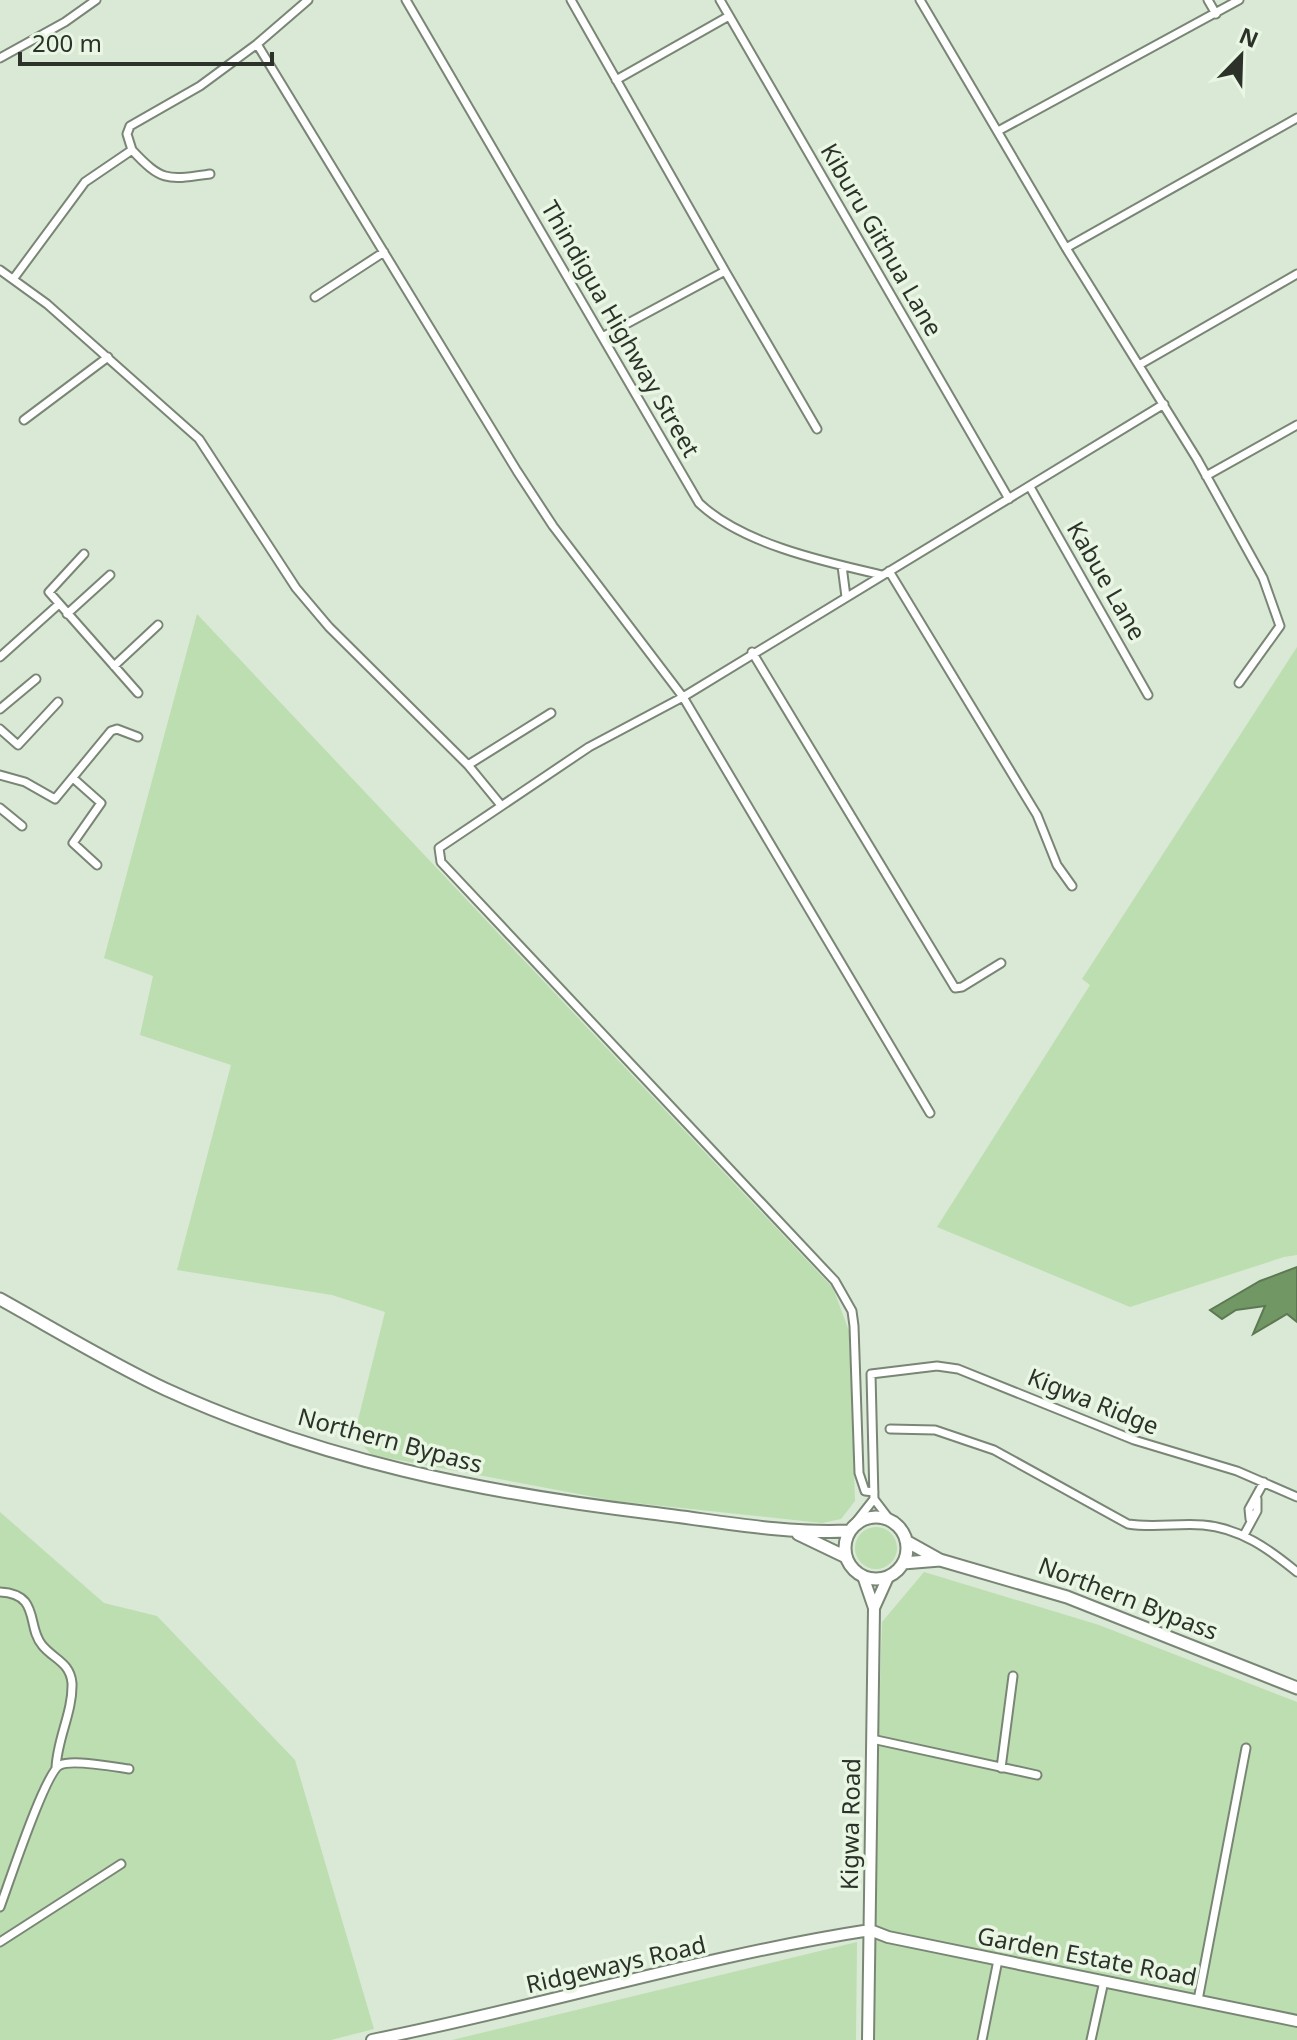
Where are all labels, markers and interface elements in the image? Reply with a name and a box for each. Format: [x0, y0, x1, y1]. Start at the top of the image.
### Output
scale bar [20, 16, 272, 66]
north arrow [1201, 16, 1281, 96]
text: N [1235, 19, 1263, 54]
text: 200 m [32, 26, 102, 59]
street label: Kiburu Githua Lane [814, 137, 951, 342]
street label: Thindigua Highway Street [534, 194, 708, 463]
street label: Kabue Lane [1060, 515, 1155, 646]
street label: Kigwa Ridge [1023, 1359, 1164, 1442]
street label: Northern Bypass [294, 1399, 486, 1480]
street label: Northern Bypass [1034, 1548, 1223, 1647]
street label: Kigwa Road [832, 1758, 867, 1890]
street label: Garden Estate Road [975, 1918, 1200, 1993]
street label: Ridgeways Road [522, 1927, 709, 2000]

